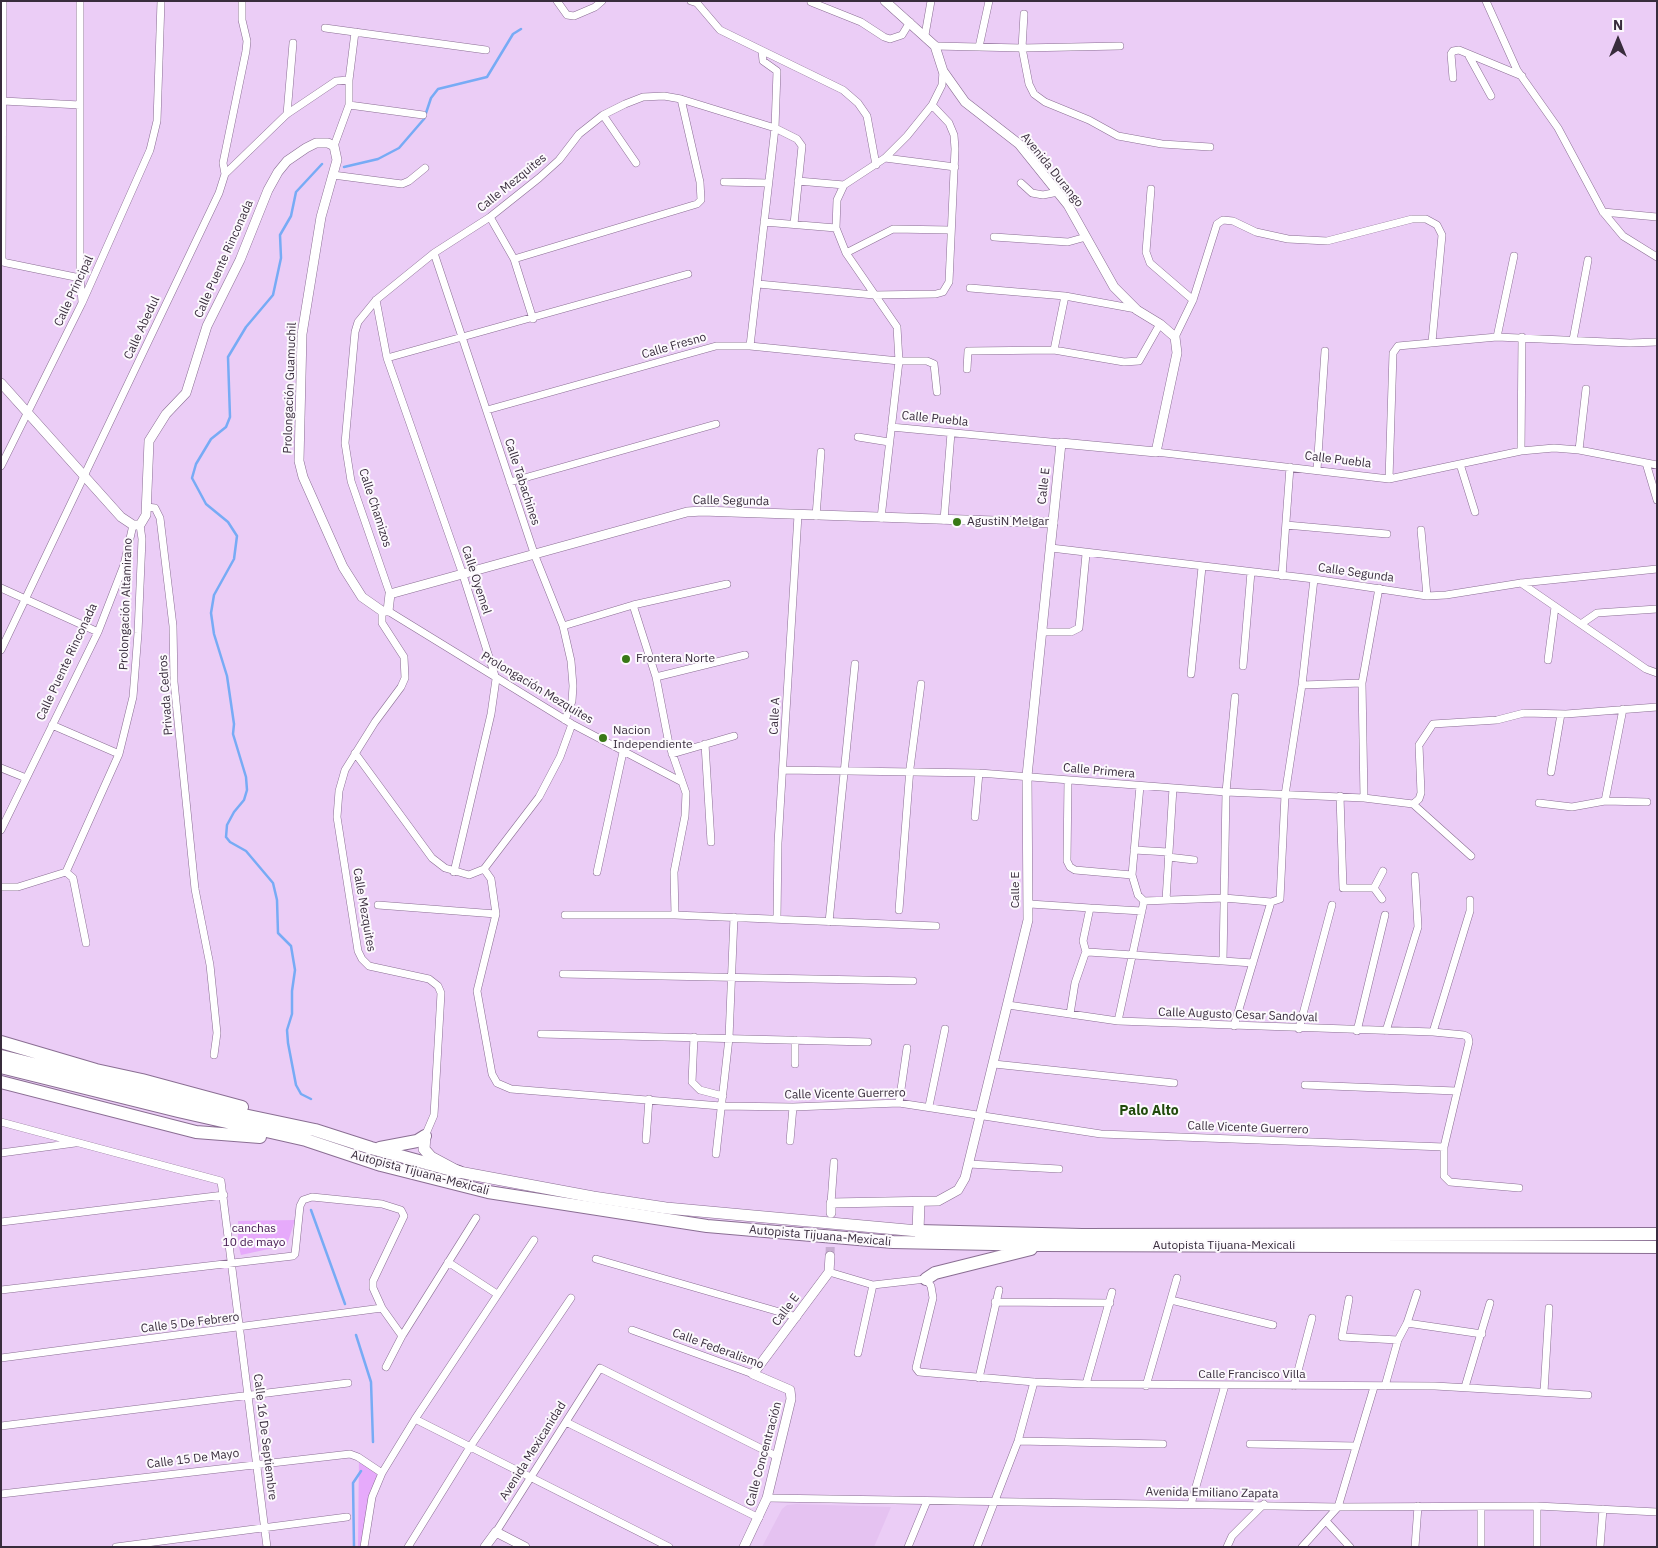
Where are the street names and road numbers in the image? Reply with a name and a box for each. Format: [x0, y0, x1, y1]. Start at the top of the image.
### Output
street label: Avenida Durango [1018, 130, 1086, 210]
street label: Calle Mezquites [475, 151, 549, 215]
street label: Calle Puente Rinconada [191, 198, 257, 320]
street label: Calle Principal [51, 253, 97, 329]
street label: Calle Abedul [121, 294, 163, 362]
street label: Prolongación Guamuchil [281, 322, 299, 454]
street label: Calle Fresno [640, 330, 708, 362]
street label: Calle Puebla [901, 408, 969, 430]
street label: Calle Tabachines [501, 437, 543, 527]
street label: Calle Puebla [1304, 449, 1372, 471]
street label: Calle Chamizos [355, 467, 395, 549]
street label: Calle E [1035, 467, 1053, 505]
street label: Calle Segunda [693, 493, 769, 509]
street label: Prolongación Altamirano [116, 538, 136, 670]
street label: Calle Oyemel [458, 544, 494, 616]
street label: Calle Segunda [1317, 561, 1395, 585]
street label: Calle Puente Rinconada [34, 601, 100, 723]
street label: Prolongación Mezquites [478, 649, 596, 727]
street label: Privada Cedros [156, 654, 176, 736]
street label: Calle A [767, 697, 783, 735]
street label: Calle Primera [1062, 761, 1136, 781]
street label: Calle Mezquites [350, 867, 378, 953]
street label: Calle E [1009, 872, 1023, 908]
street label: Calle Augusto Cesar Sandoval [1158, 1005, 1318, 1025]
street label: Calle Vicente Guerrero [784, 1086, 906, 1102]
street label: Calle Vicente Guerrero [1187, 1119, 1309, 1137]
street label: Autopista Tijuana-Mexicali [349, 1148, 491, 1198]
street label: Autopista Tijuana-Mexicali [748, 1223, 892, 1249]
street label: Autopista Tijuana-Mexicali [1153, 1239, 1295, 1253]
street label: Calle E [769, 1291, 803, 1329]
street label: Calle 5 De Febrero [140, 1310, 240, 1336]
street label: Calle Federalismo [670, 1326, 766, 1372]
street label: Calle Francisco Villa [1198, 1368, 1306, 1382]
street label: Calle 16 De Septiembre [250, 1373, 280, 1501]
street label: Avenida Mexicanidad [497, 1399, 569, 1503]
street label: Calle Concentración [743, 1400, 785, 1508]
street label: Calle 15 De Mayo [146, 1446, 240, 1472]
street label: Avenida Emiliano Zapata [1146, 1485, 1278, 1501]

